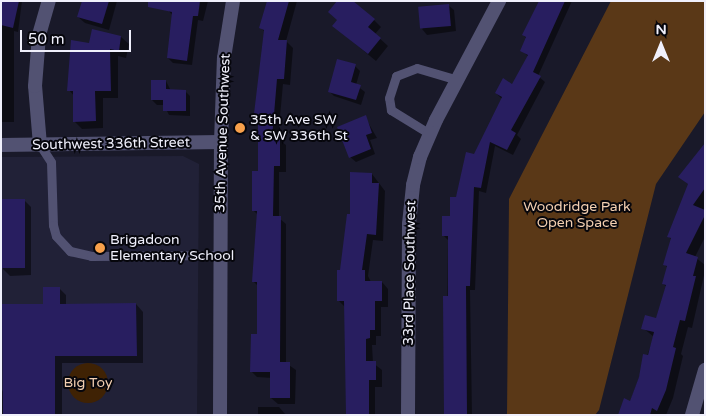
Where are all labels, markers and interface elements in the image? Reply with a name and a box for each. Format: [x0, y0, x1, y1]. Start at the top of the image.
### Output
scale bar [22, 20, 134, 52]
north arrow [636, 20, 686, 70]
text: N [655, 21, 667, 38]
text: 50 m [28, 30, 65, 48]
street label: 35th Avenue Southwest [212, 53, 234, 213]
place label: 35th Ave SW & SW 336th St [250, 112, 348, 144]
marker: 35th Ave SW & SW 336th St [234, 122, 246, 134]
street label: Southwest 336th Street [32, 134, 190, 154]
park label: Woodridge Park Open Space [523, 199, 631, 232]
street label: 33rd Place Southwest [400, 200, 420, 346]
place label: Brigadoon Elementary School [110, 232, 234, 264]
marker: Brigadoon Elementary School [94, 242, 106, 254]
park label: Big Toy [63, 375, 113, 391]

